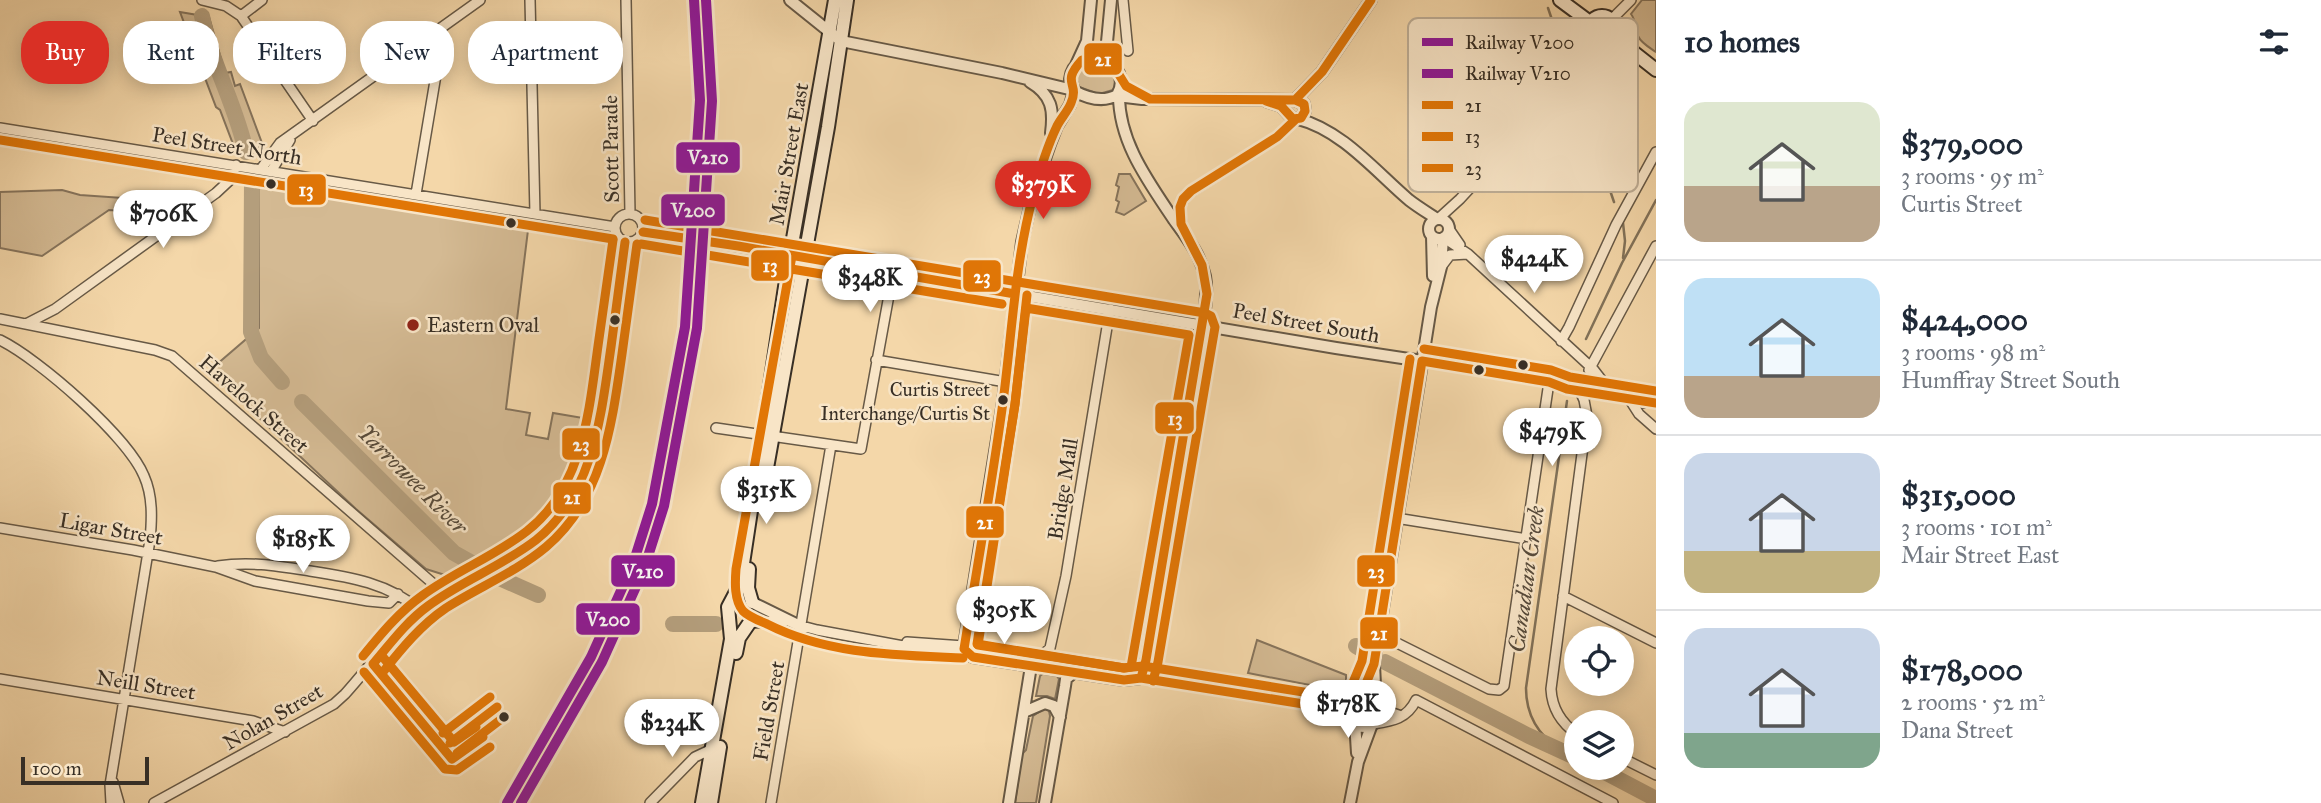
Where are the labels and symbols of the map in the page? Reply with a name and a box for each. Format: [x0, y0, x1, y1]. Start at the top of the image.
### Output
legend [1408, 18, 1638, 192]
text: Railway V200 [1465, 31, 1574, 54]
line badge: 21 [1083, 42, 1123, 76]
text: 21 [1095, 48, 1112, 71]
text: Railway V210 [1465, 62, 1571, 85]
street label: Mair Street East [764, 80, 814, 227]
text: 21 [1465, 94, 1482, 117]
street label: Scott Parade [597, 95, 625, 203]
street label: Peel Street North [150, 121, 304, 171]
text: 13 [1465, 125, 1480, 148]
line badge: V210 [675, 141, 741, 174]
text: V210 [686, 146, 729, 169]
text: 23 [1465, 157, 1482, 180]
pin: $379K [994, 162, 1092, 221]
line badge: 13 [286, 173, 327, 206]
unlabelled marker [264, 177, 278, 191]
text: 13 [298, 178, 314, 202]
pin: $706K [114, 190, 212, 250]
line badge: V200 [660, 193, 726, 227]
text: V200 [670, 199, 715, 222]
unlabelled marker [504, 216, 518, 230]
pin: $424K [1485, 236, 1583, 295]
line badge: 13 [750, 249, 790, 282]
text: 13 [762, 254, 778, 278]
pin: $348K [821, 254, 919, 314]
line badge: 23 [962, 259, 1002, 293]
text: 23 [974, 265, 990, 289]
street label: Peel Street South [1230, 297, 1382, 349]
place label: Eastern Oval [427, 312, 539, 338]
unlabelled marker [608, 313, 622, 327]
marker: Eastern Oval [405, 317, 421, 333]
street label: Havelock Street [194, 349, 315, 459]
unlabelled marker [1516, 358, 1530, 372]
unlabelled marker [1472, 363, 1486, 377]
place label: Curtis Street Interchange/Curtis St [820, 378, 990, 426]
marker: Curtis Street Interchange/Curtis St [996, 393, 1010, 407]
line badge: 13 [1154, 401, 1195, 435]
text: 13 [1167, 407, 1183, 431]
pin: $479K [1503, 408, 1601, 468]
water label: Yarrowee River [352, 418, 475, 541]
line badge: 23 [561, 427, 601, 461]
text: 23 [573, 433, 589, 457]
street label: Bridge Mall [1042, 436, 1084, 542]
pin: $315K [717, 466, 815, 526]
line badge: 21 [552, 481, 592, 515]
text: 21 [564, 486, 581, 509]
water label: Canadian Creek [1502, 504, 1550, 654]
line badge: 21 [965, 505, 1005, 539]
street label: Ligar Street [57, 507, 165, 551]
text: 21 [977, 511, 994, 534]
pin: $185K [254, 516, 352, 575]
line badge: V210 [610, 554, 676, 588]
line badge: 23 [1356, 554, 1396, 588]
text: V210 [621, 560, 664, 583]
text: 23 [1368, 560, 1384, 584]
pin: $305K [955, 586, 1053, 646]
line badge: V200 [575, 602, 641, 636]
text: V200 [585, 608, 630, 631]
line badge: 21 [1359, 616, 1399, 650]
text: 21 [1371, 622, 1388, 645]
street label: Field Street [747, 658, 791, 763]
street label: Neill Street [95, 664, 198, 706]
street label: Nolan Street [219, 678, 328, 756]
pin: $178K [1299, 680, 1397, 740]
pin: $234K [623, 700, 721, 759]
unlabelled marker [497, 710, 511, 724]
scale bar [21, 754, 149, 786]

